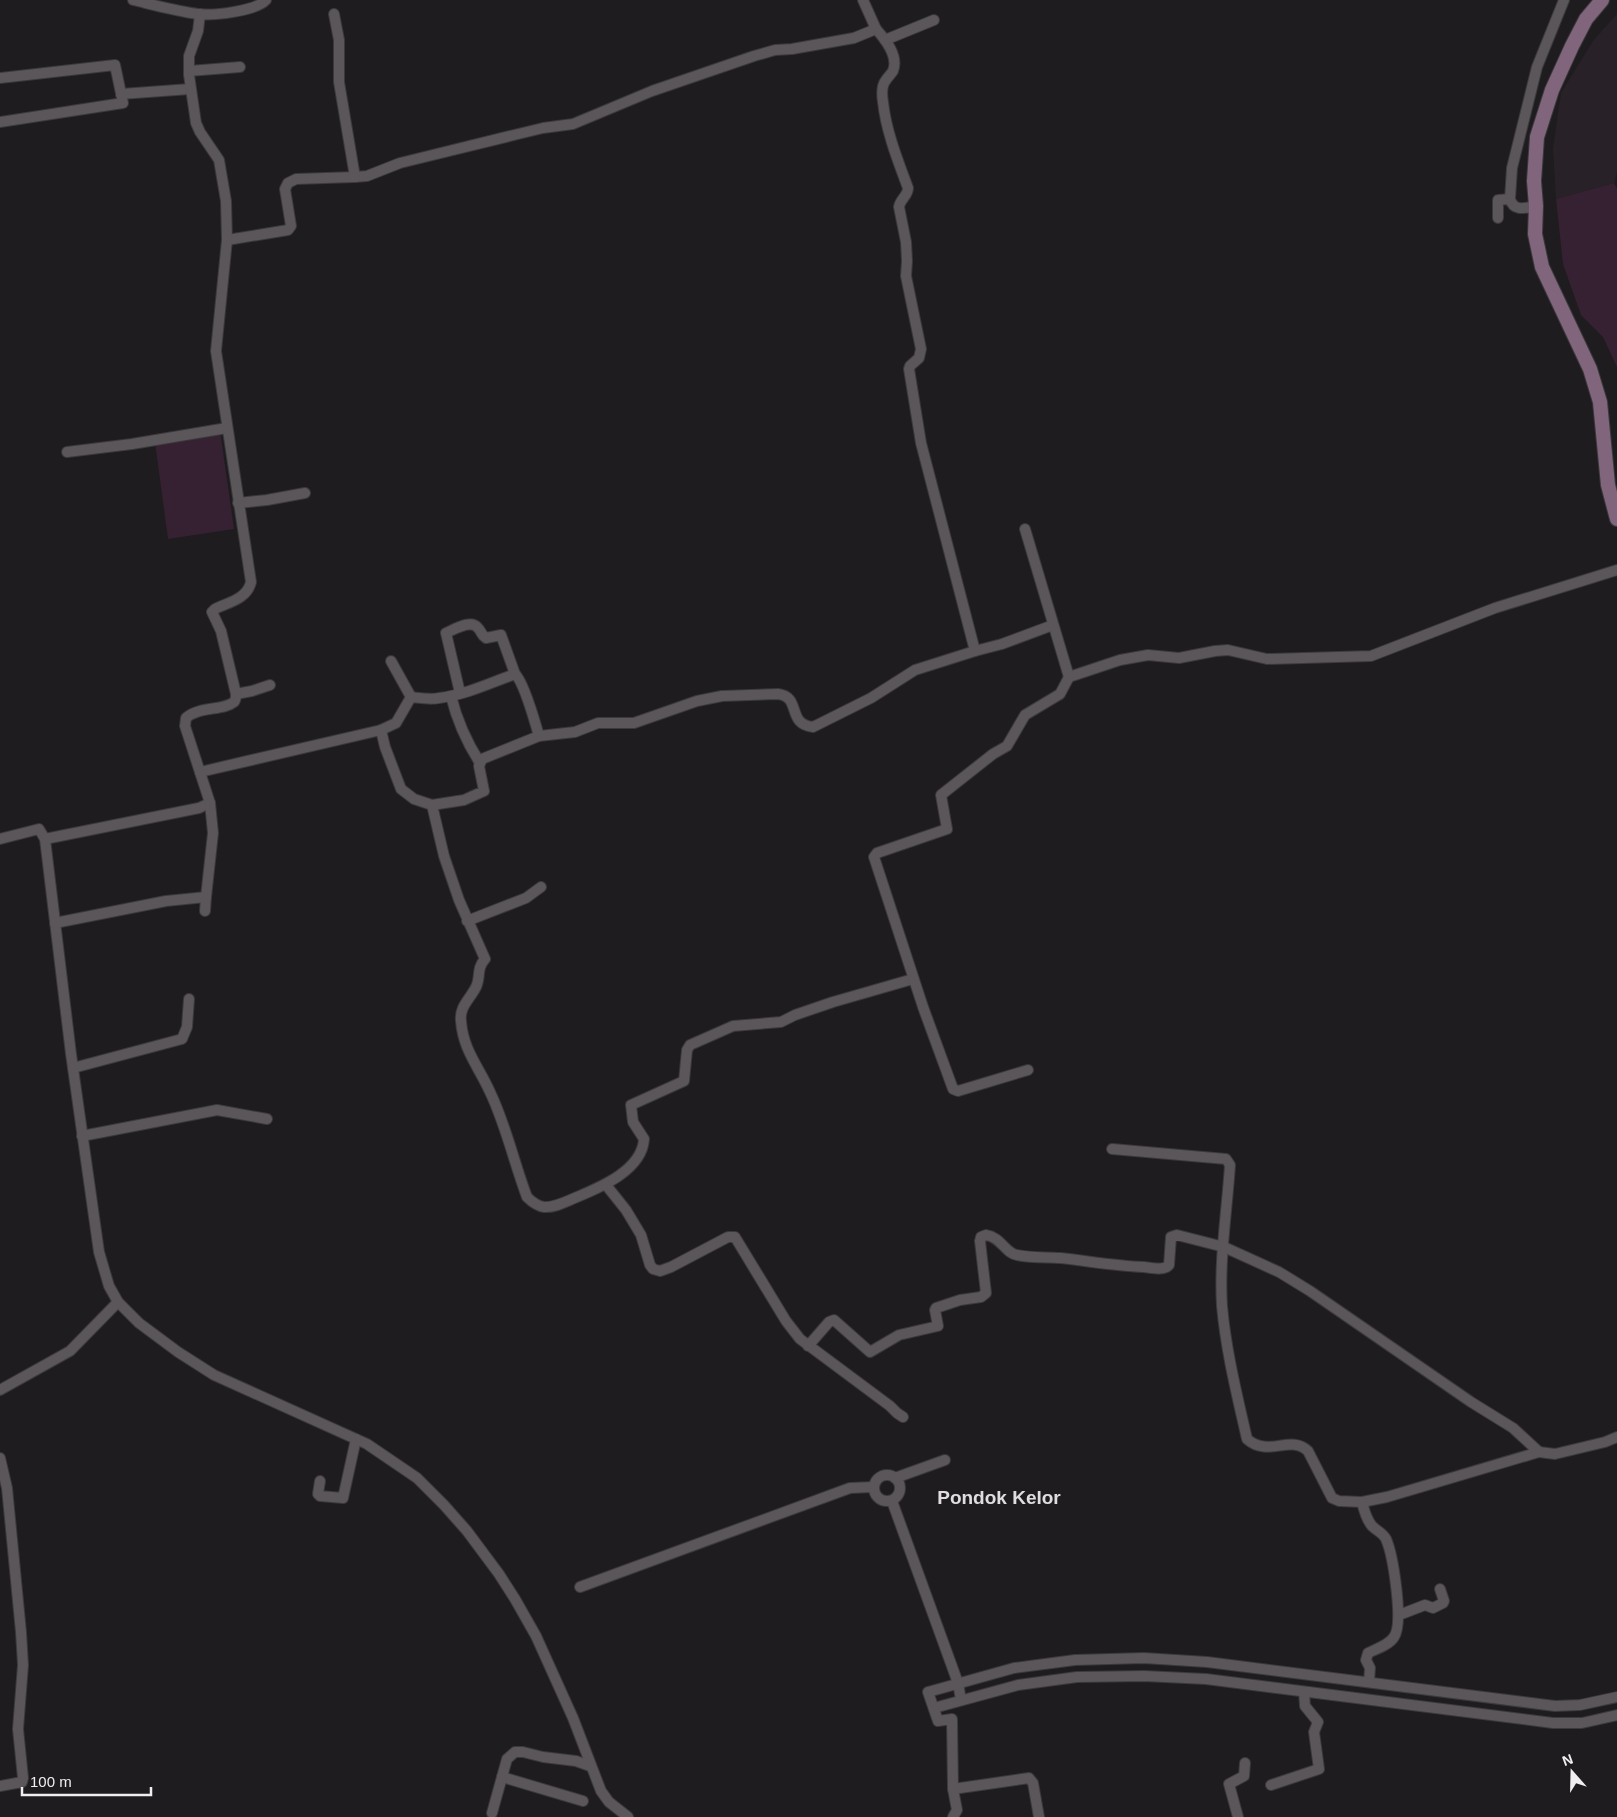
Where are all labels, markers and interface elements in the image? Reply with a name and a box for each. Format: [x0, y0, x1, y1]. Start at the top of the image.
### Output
district label: Pondok Kelor [937, 1487, 1061, 1508]
north arrow [1547, 1747, 1597, 1797]
text: N [1560, 1751, 1575, 1769]
scale bar [22, 1764, 151, 1796]
text: 100 m [30, 1773, 72, 1790]

